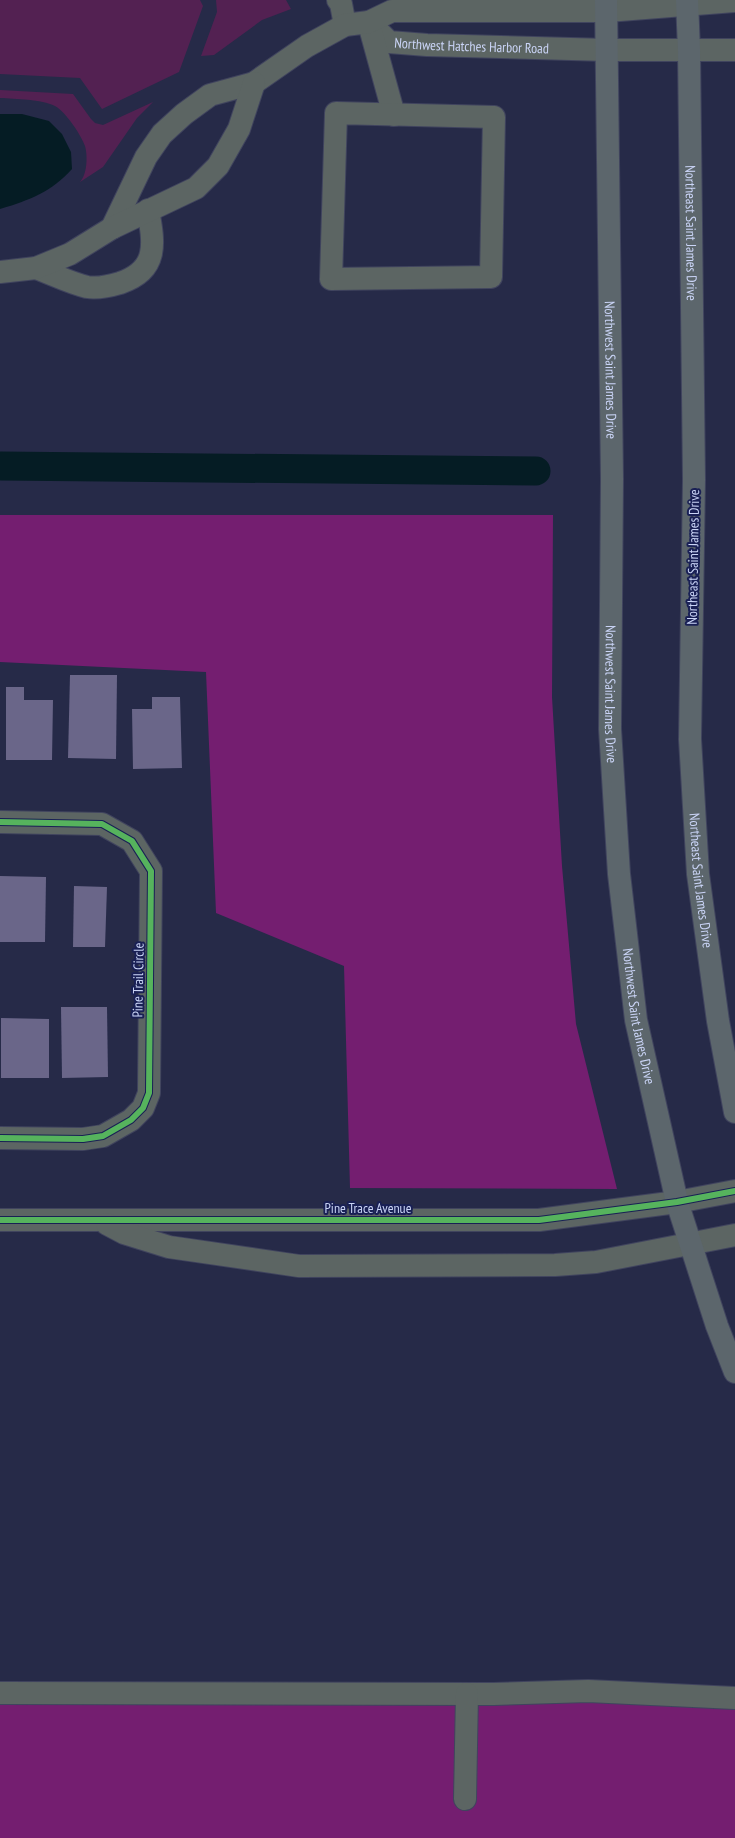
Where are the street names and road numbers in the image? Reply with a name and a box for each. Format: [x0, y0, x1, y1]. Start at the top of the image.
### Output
street label: Northwest Hatches Harbor Road [394, 33, 549, 57]
street label: Northeast Saint James Drive [681, 165, 701, 301]
street label: Northwest Saint James Drive [601, 301, 621, 439]
street label: Northeast Saint James Drive [683, 489, 703, 625]
street label: Northwest Saint James Drive [601, 625, 621, 764]
street label: Northeast Saint James Drive [685, 812, 717, 949]
street label: Pine Trail Circle [128, 942, 148, 1018]
street label: Northwest Saint James Drive [619, 947, 659, 1086]
street label: Pine Trace Avenue [325, 1199, 412, 1217]

